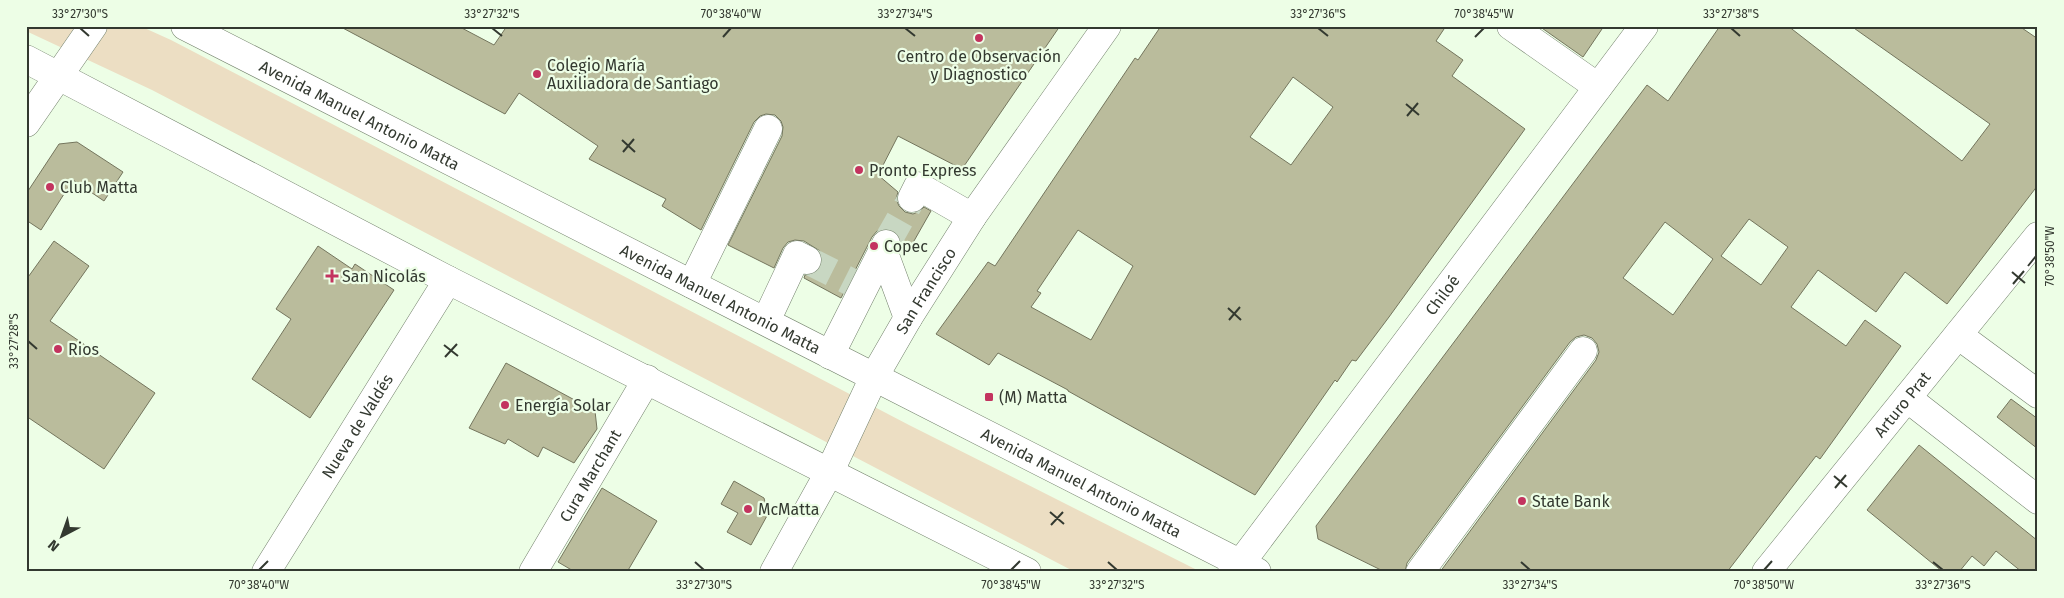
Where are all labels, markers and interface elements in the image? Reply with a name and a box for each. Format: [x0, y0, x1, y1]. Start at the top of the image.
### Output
text: 33°27'30"S [52, 7, 108, 21]
text: 33°27'32"S [464, 7, 520, 21]
text: 70°38'40"W [701, 7, 761, 21]
text: 33°27'34"S [877, 7, 933, 21]
text: 33°27'36"S [1290, 7, 1346, 21]
text: 70°38'45"W [1454, 7, 1514, 21]
text: 33°27'38"S [1703, 7, 1759, 21]
marker: Centro de Observación y Diagnostico [973, 32, 985, 44]
place label: Centro de Observación y Diagnostico [897, 47, 1061, 84]
street label: Avenida Manuel Antonio Matta [256, 56, 463, 174]
place label: Colegio María Auxiliadora de Santiago [547, 56, 719, 93]
marker: Colegio María Auxiliadora de Santiago [531, 68, 543, 80]
place label: Pronto Express [869, 161, 977, 180]
marker: Pronto Express [853, 164, 865, 176]
place label: Club Matta [60, 178, 138, 197]
marker: Club Matta [44, 181, 56, 193]
text: 70°38'50"W [2043, 226, 2057, 286]
place label: Copec [884, 237, 928, 256]
street label: Avenida Manuel Antonio Matta [617, 240, 824, 358]
marker: Copec [868, 240, 880, 252]
street label: San Francisco [891, 244, 960, 337]
place label: San Nicolás [342, 267, 426, 286]
marker: San Nicolás [326, 270, 338, 282]
street label: Chiloé [1421, 271, 1463, 319]
text: 33°27'28"S [7, 313, 21, 369]
place label: Rios [68, 340, 99, 359]
marker: Rios [52, 343, 64, 355]
street label: Arturo Prat [1870, 367, 1934, 441]
street label: Nueva de Valdés [317, 370, 397, 482]
place label: (M) Matta [999, 388, 1067, 407]
marker: (M) Matta [983, 391, 995, 403]
place label: Energía Solar [515, 396, 612, 415]
marker: Energía Solar [499, 399, 511, 411]
street label: Avenida Manuel Antonio Matta [978, 424, 1185, 541]
street label: Cura Marchant [555, 426, 625, 525]
place label: State Bank [1532, 492, 1610, 511]
marker: State Bank [1516, 495, 1528, 507]
place label: McMatta [758, 500, 819, 519]
marker: McMatta [742, 503, 754, 515]
north arrow [38, 510, 88, 560]
text: N [45, 536, 63, 555]
text: 70°38'40"W [229, 578, 289, 592]
text: 33°27'30"S [676, 578, 732, 592]
text: 70°38'45"W [981, 578, 1041, 592]
text: 33°27'32"S [1089, 578, 1145, 592]
text: 33°27'34"S [1502, 578, 1558, 592]
text: 70°38'50"W [1734, 578, 1794, 592]
text: 33°27'36"S [1915, 578, 1971, 592]

